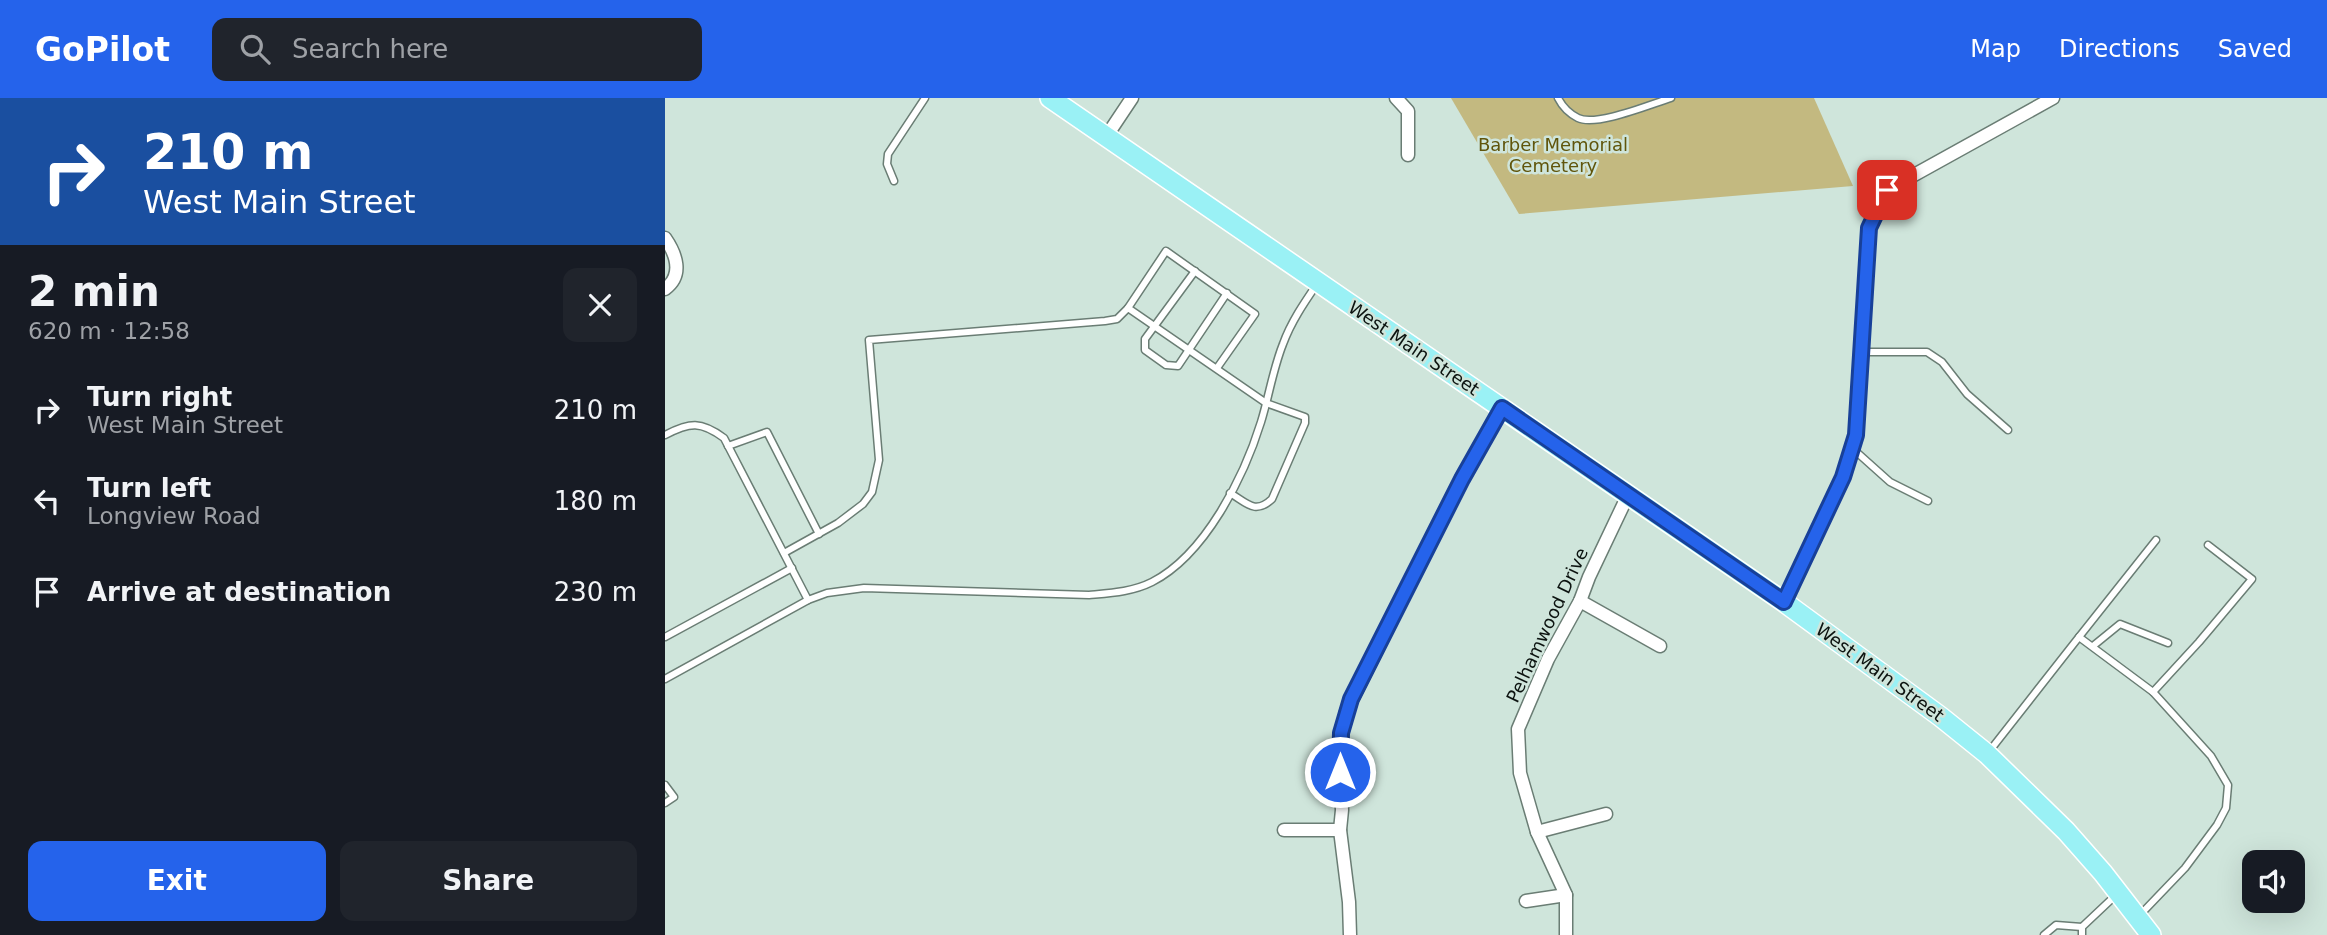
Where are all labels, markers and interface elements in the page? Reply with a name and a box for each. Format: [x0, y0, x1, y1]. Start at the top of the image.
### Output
search box [212, 18, 702, 81]
text: GoPilot [35, 30, 170, 69]
icon: search [236, 30, 274, 68]
text: Search here [292, 34, 448, 64]
text: Map [1970, 35, 2021, 63]
text: Directions [2059, 35, 2180, 63]
text: Saved [2218, 35, 2292, 63]
text: 210 m [143, 124, 313, 181]
icon: right [28, 126, 119, 217]
park label: Barber Memorial Cemetery [1478, 134, 1628, 176]
pin [1857, 160, 1917, 220]
icon: arrive [1868, 171, 1906, 209]
text: West Main Street [143, 183, 416, 221]
text: 2 min [28, 267, 160, 316]
button: close [563, 268, 637, 342]
street label: West Main Street [1345, 296, 1483, 400]
text: 620 m · 12:58 [28, 318, 190, 344]
text: Turn right [87, 382, 232, 412]
icon: right [28, 391, 66, 429]
text: 210 m [554, 395, 637, 425]
text: West Main Street [87, 412, 283, 438]
text: Turn left [87, 473, 211, 503]
icon: left [28, 482, 66, 520]
text: 180 m [554, 486, 637, 516]
text: Longview Road [87, 503, 261, 529]
street label: Pelhamwood Drive [1502, 544, 1592, 706]
icon: arrive [28, 573, 66, 611]
text: Arrive at destination [87, 577, 391, 607]
text: 230 m [554, 577, 637, 607]
street label: West Main Street [1812, 618, 1948, 726]
position arrow [1303, 735, 1377, 809]
button: Exit [28, 841, 326, 921]
button: Share [340, 841, 637, 921]
map controls [2242, 850, 2305, 913]
button: sound [2242, 850, 2305, 913]

